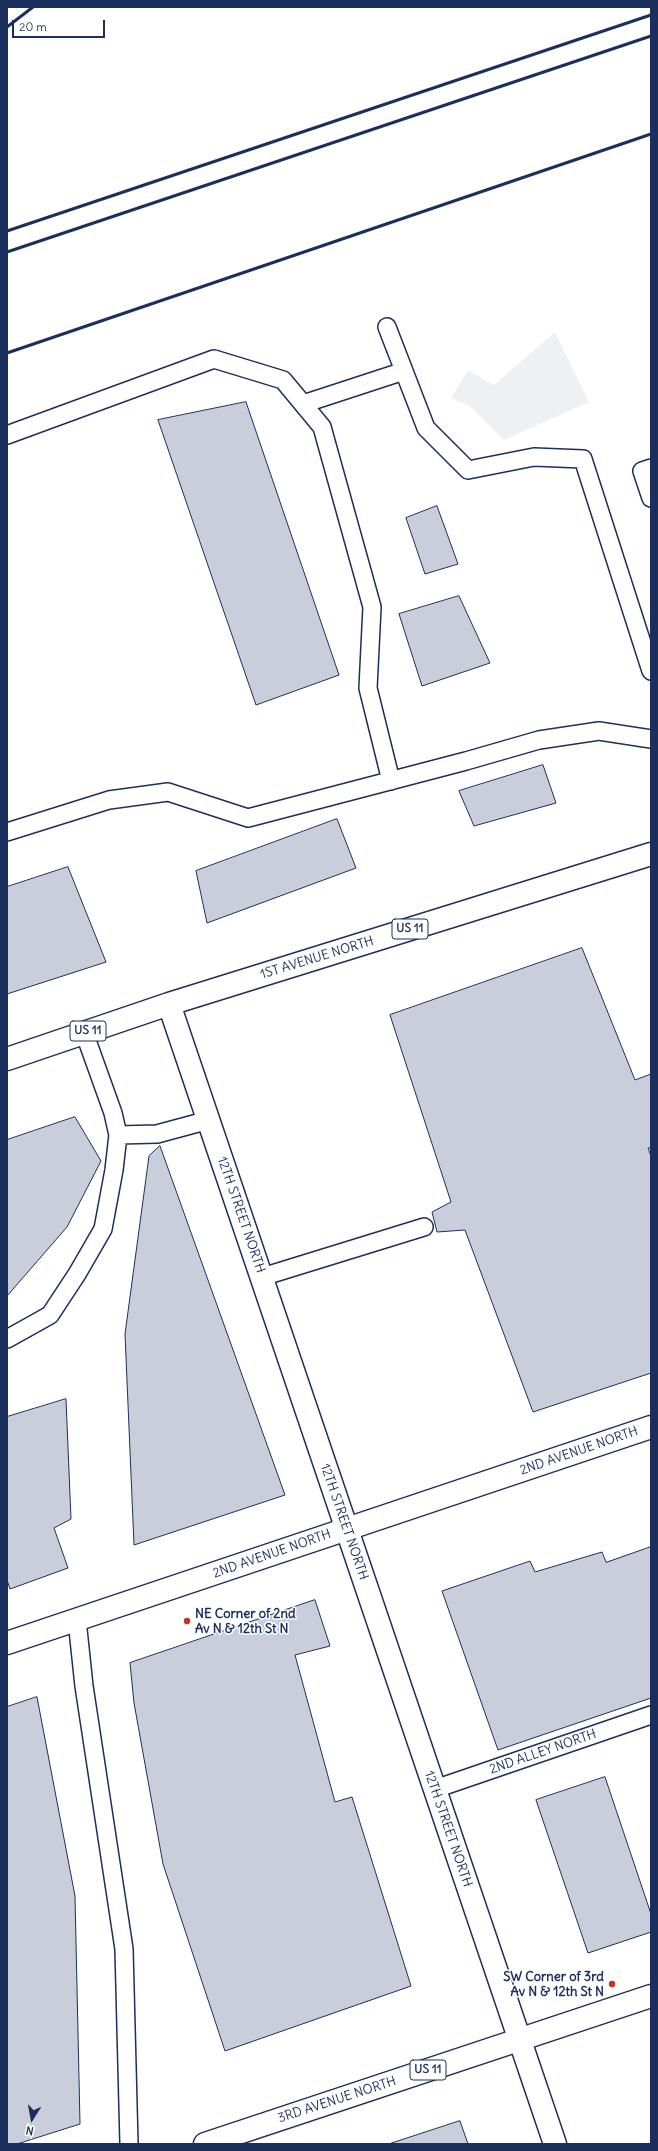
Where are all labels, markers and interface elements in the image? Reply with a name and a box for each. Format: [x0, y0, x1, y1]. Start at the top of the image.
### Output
scale bar [14, 12, 107, 38]
text: 20 m [19, 19, 47, 34]
road number: US 11 [392, 919, 428, 939]
street label: 1ST AVENUE NORTH [258, 933, 376, 983]
road number: US 11 [70, 1021, 106, 1041]
street label: 12TH STREET NORTH [214, 1155, 268, 1275]
street label: 2ND AVENUE NORTH [518, 1423, 640, 1479]
street label: 12TH STREET NORTH [317, 1462, 371, 1582]
street label: 2ND AVENUE NORTH [211, 1526, 333, 1582]
place label: NE Corner of 2nd Av N & 12th St N [195, 1606, 296, 1637]
marker: NE Corner of 2nd Av N & 12th St N [182, 1616, 192, 1626]
street label: 2ND ALLEY NORTH [488, 1726, 598, 1778]
street label: 12TH STREET NORTH [421, 1769, 475, 1889]
place label: SW Corner of 3rd Av N & 12th St N [503, 1969, 604, 2000]
marker: SW Corner of 3rd Av N & 12th St N [607, 1979, 617, 1989]
road number: US 11 [410, 2060, 446, 2080]
street label: 3RD AVENUE NORTH [276, 2074, 398, 2126]
north arrow [12, 2099, 52, 2139]
text: N [25, 2123, 35, 2138]

